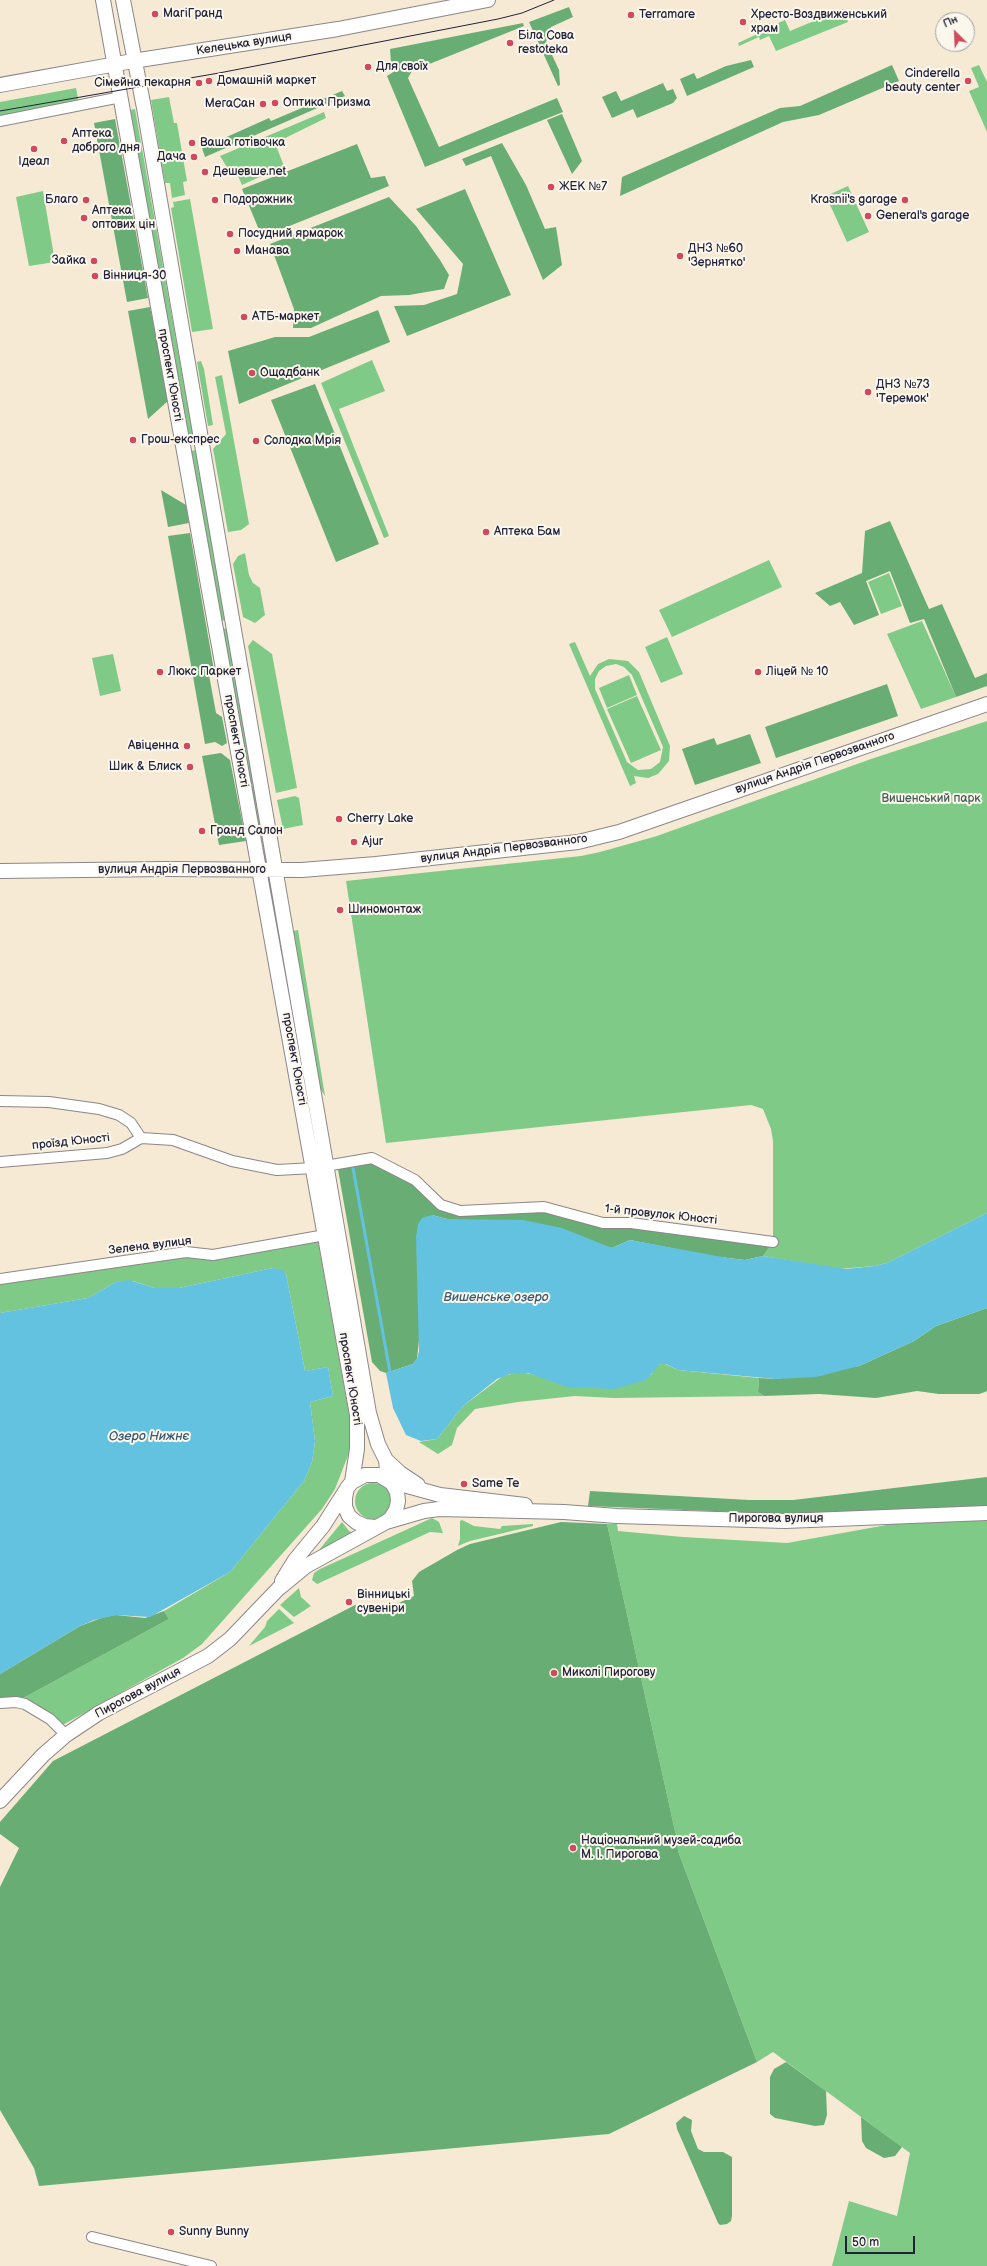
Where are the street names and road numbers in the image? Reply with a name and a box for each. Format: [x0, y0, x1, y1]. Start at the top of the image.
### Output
street label: Келецька вулиця [195, 29, 293, 59]
street label: проспект Юності [155, 327, 185, 423]
street label: проспект Юності [221, 693, 251, 789]
street label: вулиця Андрія Первозванного [733, 729, 897, 797]
street label: вулиця Андрія Первозванного [420, 832, 588, 866]
street label: вулиця Андрія Первозванного [98, 863, 266, 877]
street label: проспект Юності [279, 1011, 309, 1107]
street label: проїзд Юності [31, 1131, 111, 1153]
street label: 1-й провулок Юності [604, 1202, 718, 1228]
street label: Зелена вулиця [108, 1234, 192, 1258]
street label: проспект Юності [336, 1331, 364, 1427]
street label: Пирогова вулиця [728, 1512, 824, 1526]
street label: Пирогова вулиця [93, 1664, 183, 1722]

